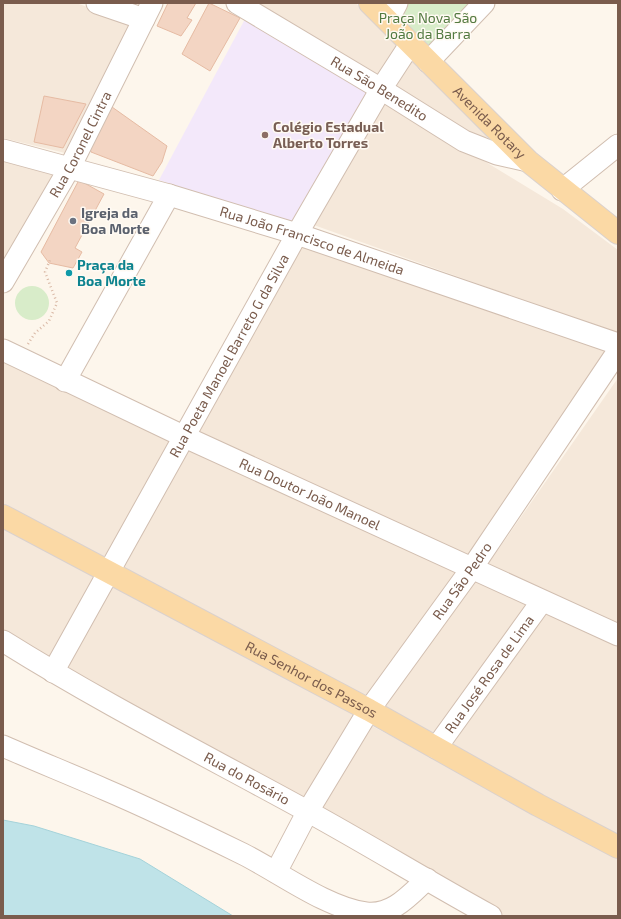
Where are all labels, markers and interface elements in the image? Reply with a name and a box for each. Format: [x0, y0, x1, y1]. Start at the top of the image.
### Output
park label: Praça Nova São João da Barra [379, 9, 477, 42]
street label: Rua São Benedito [328, 52, 431, 124]
street label: Avenida Rotary [450, 82, 530, 163]
street label: Rua Coronel Cintra [45, 88, 115, 200]
place label: Colégio Estadual Alberto Torres [273, 118, 384, 151]
marker: Colégio Estadual Alberto Torres [260, 130, 270, 140]
street label: Rua João Francisco de Almeida [218, 202, 407, 278]
place label: Igreja da Boa Morte [81, 204, 150, 237]
marker: Igreja da Boa Morte [68, 216, 78, 226]
street label: Rua Poeta Manoel Barreto G da Silva [165, 251, 292, 460]
place label: Praça da Boa Morte [77, 256, 146, 289]
marker: Praça da Boa Morte [64, 268, 74, 278]
street label: Rua Doutor João Manoel [237, 454, 384, 534]
street label: Rua São Pedro [428, 539, 495, 623]
street label: Rua José Rosa de Lima [441, 612, 537, 736]
street label: Rua Senhor dos Passos [243, 637, 381, 721]
street label: Rua do Rosário [201, 748, 293, 808]

